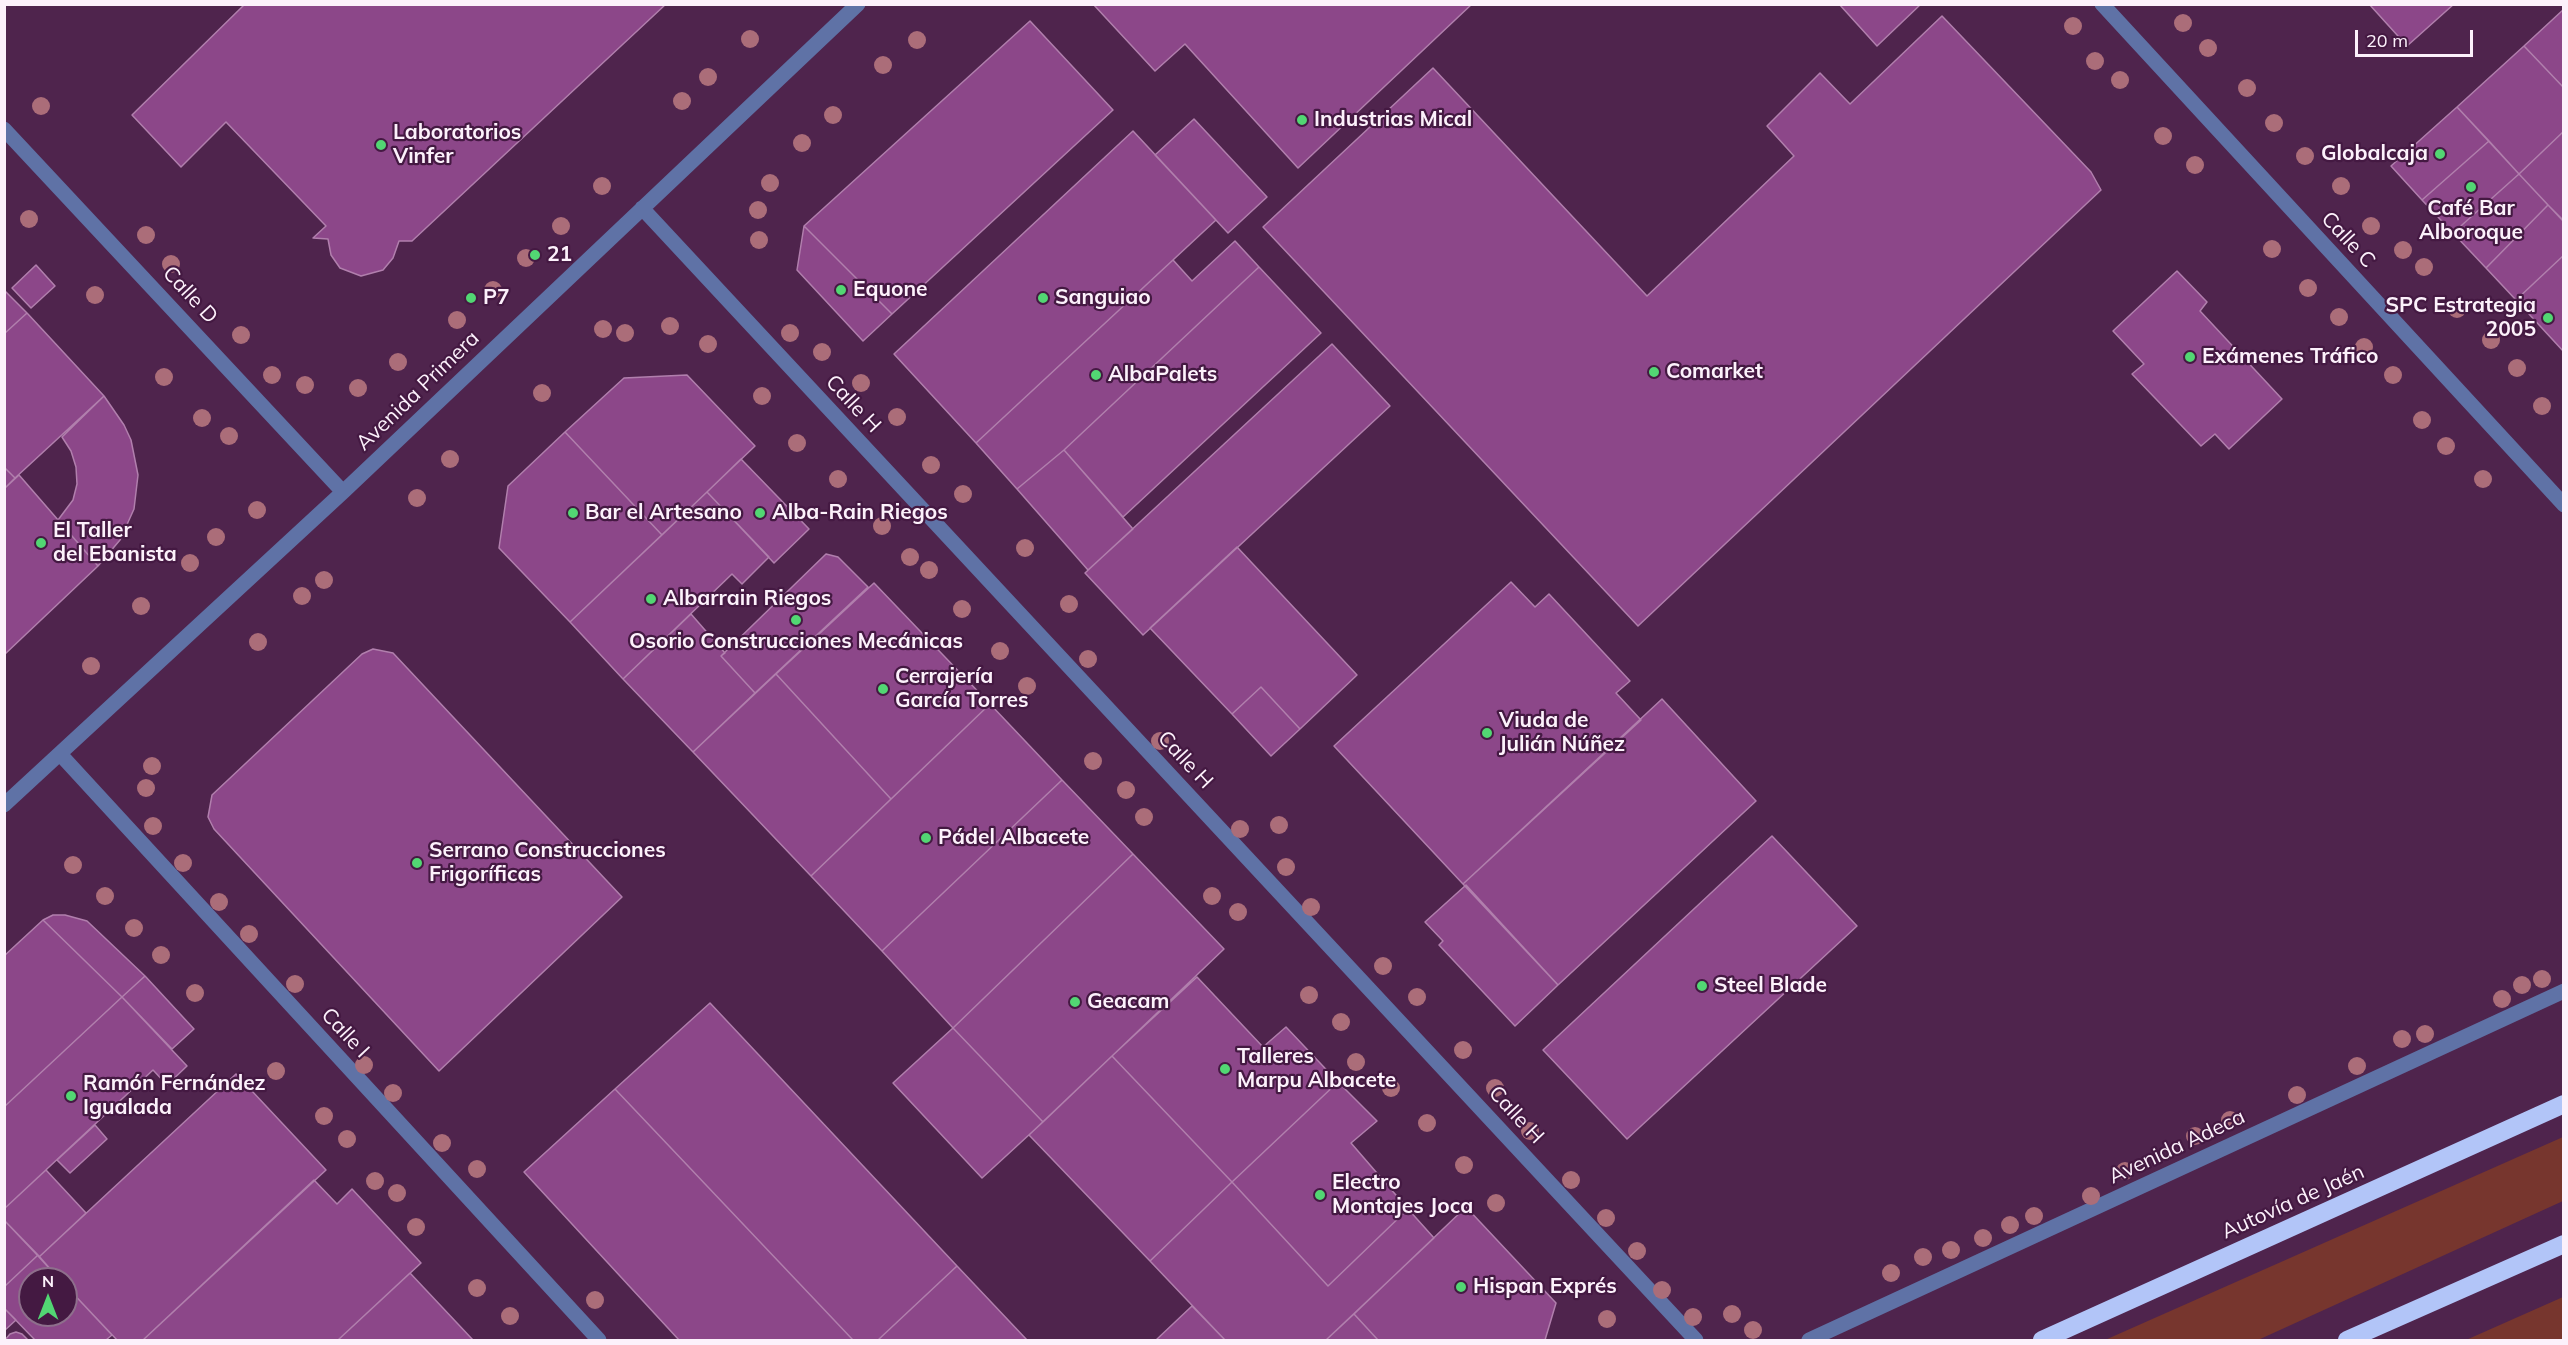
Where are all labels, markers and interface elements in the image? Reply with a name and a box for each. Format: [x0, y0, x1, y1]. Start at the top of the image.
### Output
scale bar [2358, 18, 2476, 56]
text: 20 m [2366, 29, 2408, 52]
place label: Industrias Mical [1314, 107, 1472, 133]
marker: Industrias Mical [1295, 113, 1309, 127]
place label: Laboratorios Vinfer [393, 120, 521, 170]
marker: Laboratorios Vinfer [374, 138, 388, 152]
place label: Globalcaja [2321, 141, 2428, 167]
marker: Globalcaja [2433, 147, 2447, 161]
marker: Café Bar Alboroque [2464, 180, 2478, 194]
place label: Café Bar Alboroque [2419, 196, 2523, 246]
street label: Calle C [2316, 207, 2380, 273]
place label: 21 [547, 242, 572, 268]
marker: 21 [528, 248, 542, 262]
street label: Calle D [157, 261, 223, 329]
place label: Equone [853, 277, 928, 303]
marker: Equone [834, 283, 848, 297]
place label: P7 [483, 285, 510, 311]
place label: Sanguiao [1055, 285, 1151, 311]
marker: P7 [464, 291, 478, 305]
marker: Sanguiao [1036, 291, 1050, 305]
place label: SPC Estrategia 2005 [2386, 293, 2536, 343]
marker: SPC Estrategia 2005 [2541, 311, 2555, 325]
street label: Avenida Primera [351, 326, 485, 456]
place label: Exámenes Tráfico [2202, 344, 2378, 370]
marker: Exámenes Tráfico [2183, 350, 2197, 364]
place label: Comarket [1666, 359, 1763, 385]
place label: AlbaPalets [1108, 362, 1217, 388]
marker: Comarket [1647, 365, 1661, 379]
marker: AlbaPalets [1089, 368, 1103, 382]
street label: Calle H [820, 370, 886, 438]
place label: Bar el Artesano [585, 500, 742, 526]
place label: Alba-Rain Riegos [772, 500, 948, 526]
marker: Bar el Artesano [566, 506, 580, 520]
marker: Alba-Rain Riegos [753, 506, 767, 520]
place label: El Taller del Ebanista [53, 518, 177, 568]
marker: El Taller del Ebanista [34, 536, 48, 550]
place label: Albarrain Riegos [663, 586, 831, 612]
marker: Albarrain Riegos [644, 592, 658, 606]
marker: Osorio Construcciones Mecánicas [789, 613, 803, 627]
place label: Osorio Construcciones Mecánicas [629, 629, 963, 655]
place label: Cerrajería García Torres [895, 664, 1029, 714]
marker: Cerrajería García Torres [876, 682, 890, 696]
place label: Viuda de Julián Núñez [1499, 708, 1625, 758]
street label: Calle H [1152, 726, 1218, 794]
marker: Viuda de Julián Núñez [1480, 726, 1494, 740]
place label: Pádel Albacete [938, 825, 1089, 851]
marker: Pádel Albacete [919, 831, 933, 845]
place label: Serrano Construcciones Frigoríficas [429, 838, 666, 888]
marker: Serrano Construcciones Frigoríficas [410, 856, 424, 870]
place label: Steel Blade [1714, 973, 1827, 999]
marker: Steel Blade [1695, 979, 1709, 993]
place label: Geacam [1087, 989, 1169, 1015]
marker: Geacam [1068, 995, 1082, 1009]
street label: Calle I [316, 1003, 374, 1063]
place label: Talleres Marpu Albacete [1237, 1044, 1396, 1094]
marker: Talleres Marpu Albacete [1218, 1062, 1232, 1076]
place label: Ramón Fernández Igualada [83, 1071, 266, 1121]
street label: Calle H [1483, 1081, 1549, 1149]
marker: Ramón Fernández Igualada [64, 1089, 78, 1103]
street label: Avenida Adeca [2105, 1104, 2249, 1190]
street label: Autovía de Jaén [2218, 1159, 2368, 1245]
place label: Electro Montajes Joca [1332, 1170, 1473, 1220]
marker: Electro Montajes Joca [1313, 1188, 1327, 1202]
north arrow [18, 1267, 78, 1327]
text: N [42, 1271, 54, 1291]
place label: Hispan Exprés [1473, 1274, 1617, 1300]
marker: Hispan Exprés [1454, 1280, 1468, 1294]

